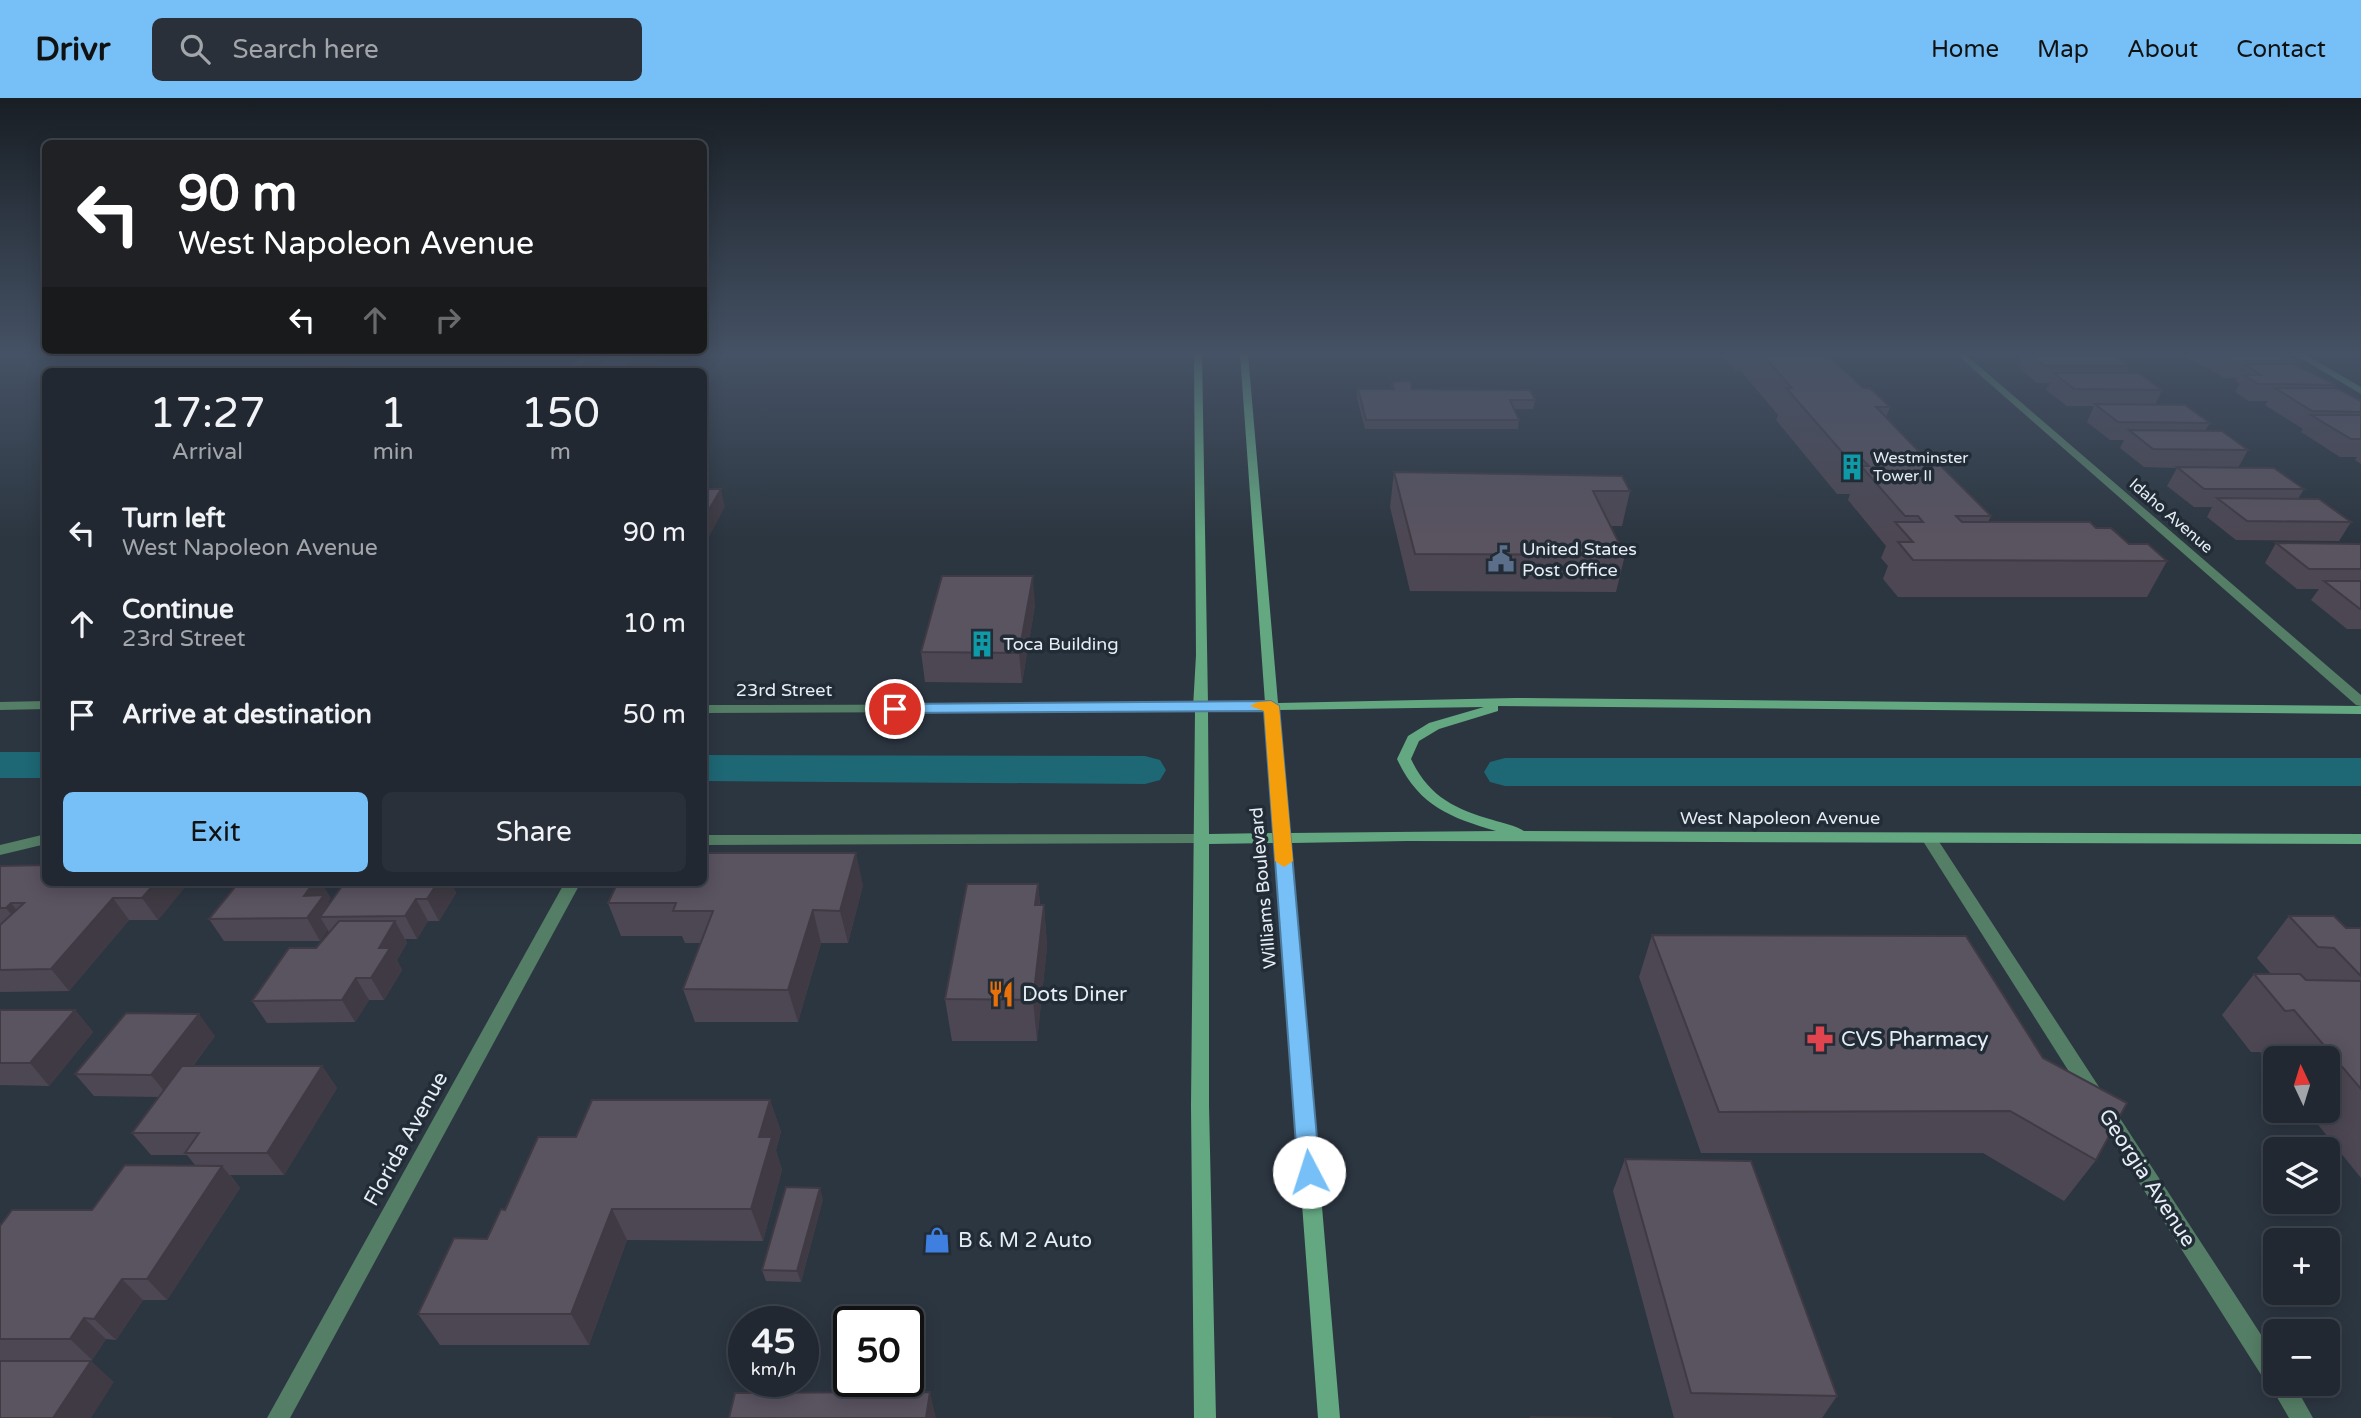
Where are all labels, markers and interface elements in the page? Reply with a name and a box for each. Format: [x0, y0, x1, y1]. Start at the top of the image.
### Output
search box [152, 18, 642, 81]
text: Drivr [35, 30, 110, 69]
icon: search [176, 30, 214, 68]
text: Search here [232, 34, 379, 65]
text: Home [1931, 35, 1999, 64]
text: Map [2037, 35, 2089, 64]
text: About [2127, 35, 2198, 64]
text: Contact [2236, 35, 2326, 64]
text: 90 m [178, 165, 297, 224]
icon: left [63, 168, 154, 259]
text: West Napoleon Avenue [178, 225, 534, 263]
icon: left [283, 301, 321, 339]
icon: ahead [356, 301, 394, 339]
icon: right [429, 301, 467, 339]
text: 17:27 [149, 388, 266, 439]
text: 1 [380, 388, 406, 439]
text: 150 [521, 388, 600, 439]
text: Arrival [172, 438, 243, 466]
text: min [373, 438, 414, 466]
text: m [550, 438, 571, 466]
place label: Westminster Tower II [1873, 448, 1969, 486]
building icon: Westminster Tower II [1837, 452, 1867, 482]
street label: Idaho Avenue [2125, 474, 2217, 558]
text: Turn left [122, 503, 225, 534]
icon: left [63, 514, 101, 552]
text: 90 m [623, 517, 686, 548]
text: West Napoleon Avenue [122, 534, 378, 562]
place label: United States Post Office [1522, 538, 1637, 581]
public building icon: United States Post Office [1486, 544, 1516, 574]
text: Continue [122, 594, 234, 625]
icon: ahead [63, 605, 101, 643]
text: 10 m [623, 608, 686, 639]
text: 23rd Street [122, 625, 246, 653]
building icon: Toca Building [967, 629, 997, 659]
place label: Toca Building [1003, 633, 1119, 655]
street label: 23rd Street [736, 679, 832, 701]
pin [865, 679, 925, 739]
icon: arrive [876, 690, 914, 728]
icon: arrive [63, 696, 101, 734]
text: Arrive at destination [122, 699, 372, 730]
text: 50 m [623, 699, 686, 730]
button: Exit [63, 792, 368, 872]
button: Share [382, 792, 686, 872]
street label: Williams Boulevard [1245, 806, 1281, 970]
street label: West Napoleon Avenue [1680, 807, 1880, 829]
restaurant icon: Dots Diner [986, 979, 1016, 1009]
place label: Dots Diner [1022, 982, 1127, 1007]
pharmacy icon: CVS Pharmacy [1805, 1024, 1835, 1054]
place label: CVS Pharmacy [1841, 1027, 1989, 1052]
north arrow [2263, 1046, 2340, 1124]
map controls [2263, 1046, 2340, 1396]
street label: Florida Avenue [359, 1067, 453, 1210]
street label: Georgia Avenue [2093, 1104, 2201, 1252]
position arrow [1272, 1135, 1346, 1209]
button: layers [2263, 1137, 2340, 1214]
shop icon: B & M 2 Auto [922, 1225, 952, 1255]
place label: B & M 2 Auto [958, 1228, 1092, 1253]
button: + [2263, 1228, 2340, 1305]
speed limit sign: 50 [833, 1306, 924, 1397]
button: − [2263, 1319, 2340, 1396]
text: 45 [752, 1321, 795, 1363]
text: km/h [751, 1358, 796, 1380]

